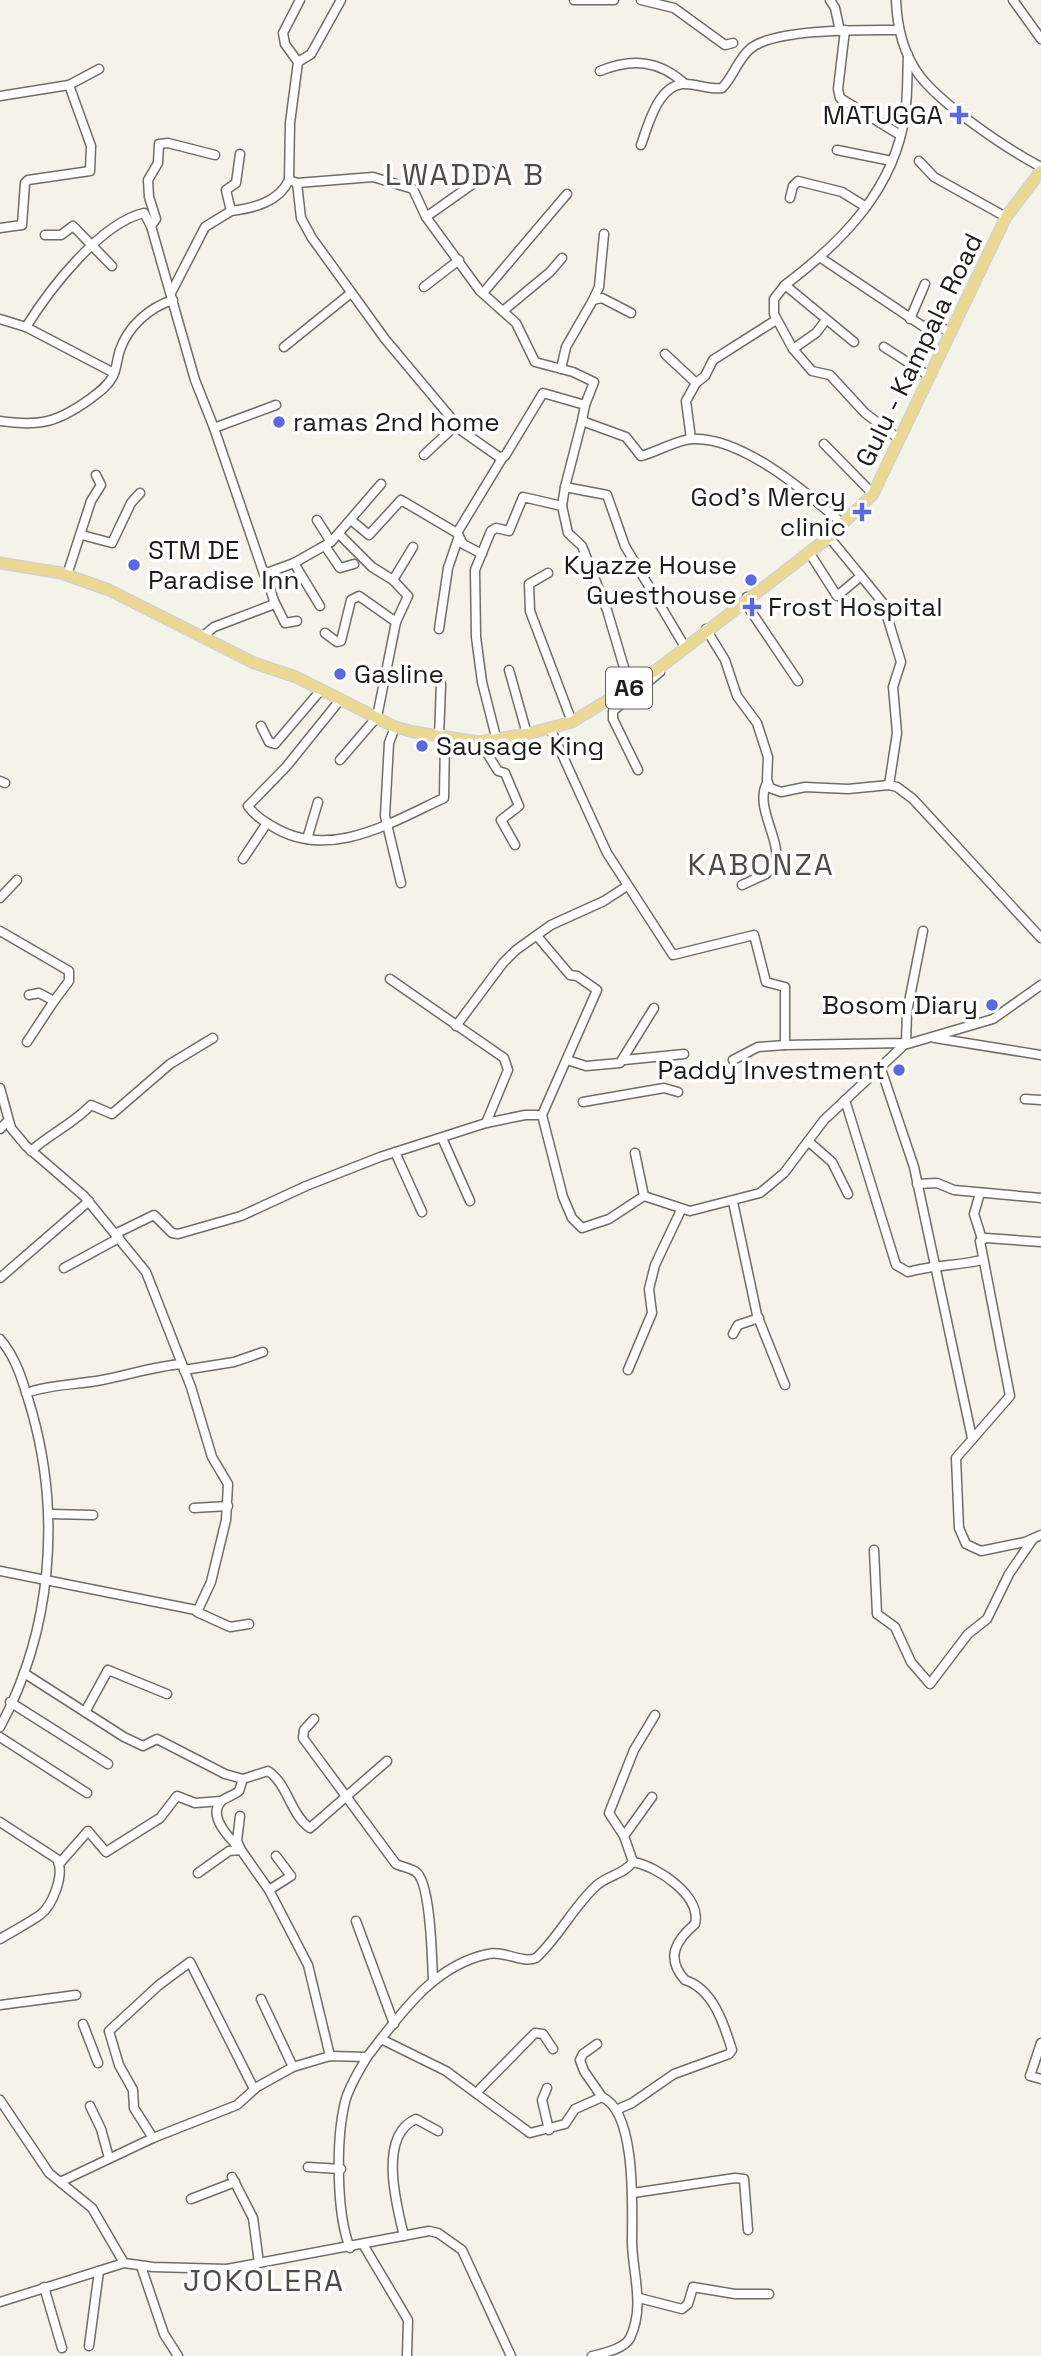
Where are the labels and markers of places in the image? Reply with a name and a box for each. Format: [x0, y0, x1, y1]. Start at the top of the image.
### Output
place label: MATUGGA [823, 98, 943, 132]
marker: MATUGGA [949, 105, 969, 125]
place label: ramas 2nd home [293, 405, 500, 439]
marker: ramas 2nd home [271, 414, 287, 430]
place label: God's Mercy clinic [691, 480, 846, 544]
marker: God's Mercy clinic [852, 502, 872, 522]
place label: STM DE Paradise Inn [148, 533, 299, 597]
place label: Kyazze House Guesthouse [564, 548, 737, 612]
marker: STM DE Paradise Inn [126, 557, 142, 573]
marker: Kyazze House Guesthouse [743, 572, 759, 588]
place label: Frost Hospital [768, 590, 943, 624]
marker: Frost Hospital [742, 597, 762, 617]
place label: Gasline [354, 657, 444, 691]
marker: Gasline [332, 666, 348, 682]
place label: Sausage King [436, 729, 604, 763]
marker: Sausage King [414, 738, 430, 754]
place label: Bosom Diary [822, 988, 978, 1022]
marker: Bosom Diary [984, 997, 1000, 1013]
place label: Paddy Investment [658, 1053, 885, 1087]
marker: Paddy Investment [891, 1062, 907, 1078]

